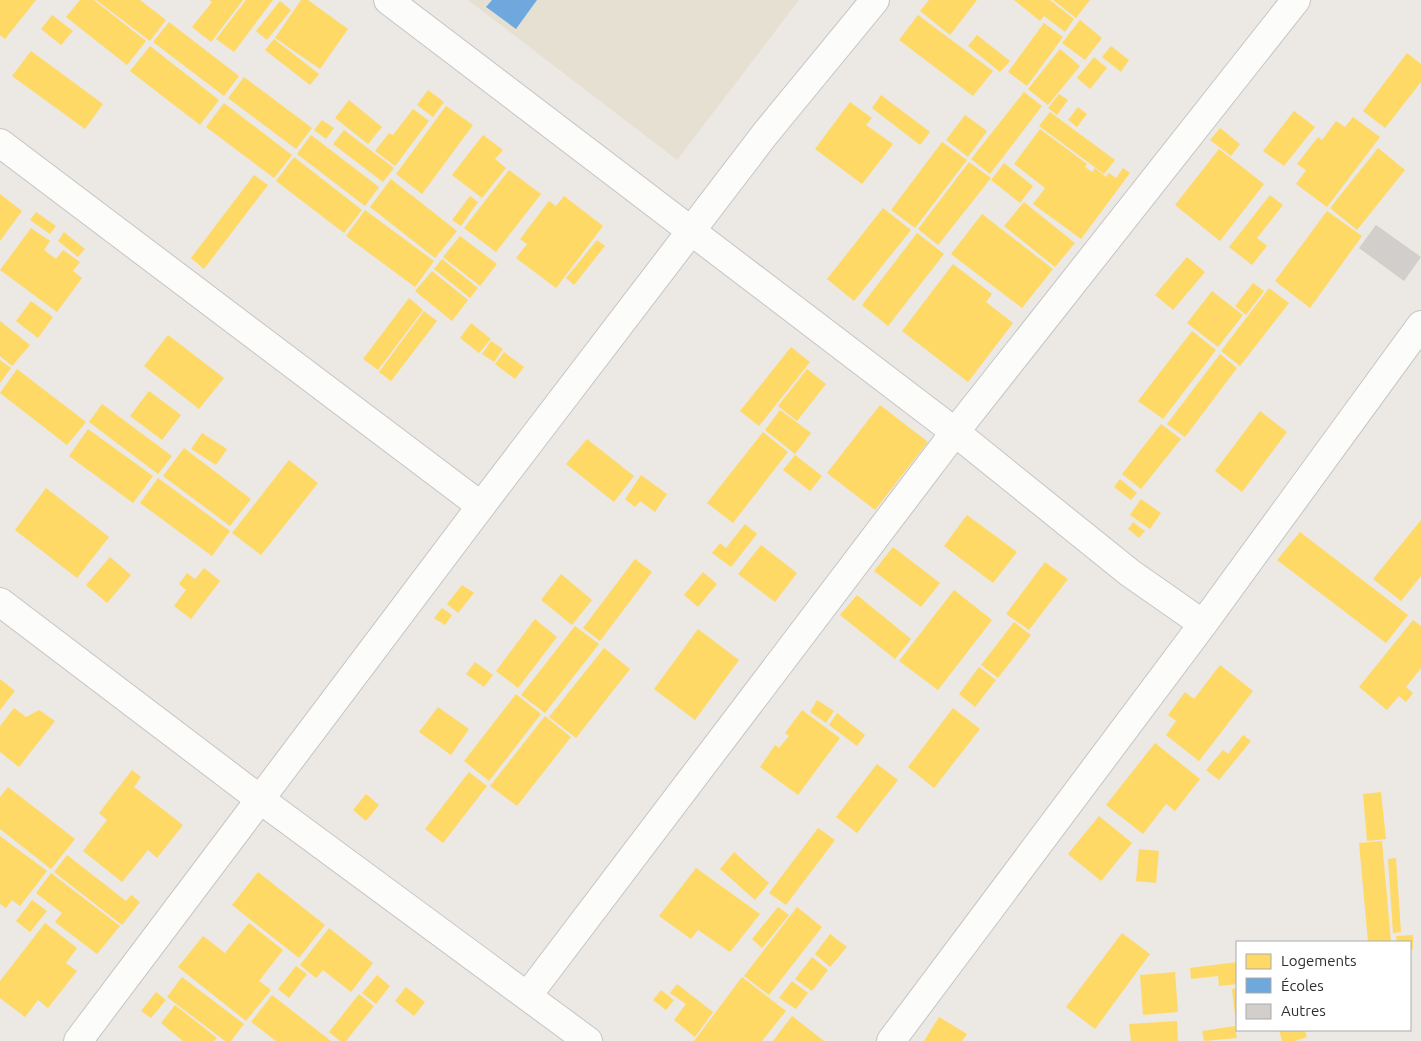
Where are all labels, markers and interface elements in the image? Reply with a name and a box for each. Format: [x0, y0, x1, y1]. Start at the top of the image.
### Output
legend [1236, 941, 1411, 1031]
text: Logements [1281, 952, 1357, 969]
text: Écoles [1281, 977, 1324, 994]
text: Autres [1281, 1002, 1326, 1019]

